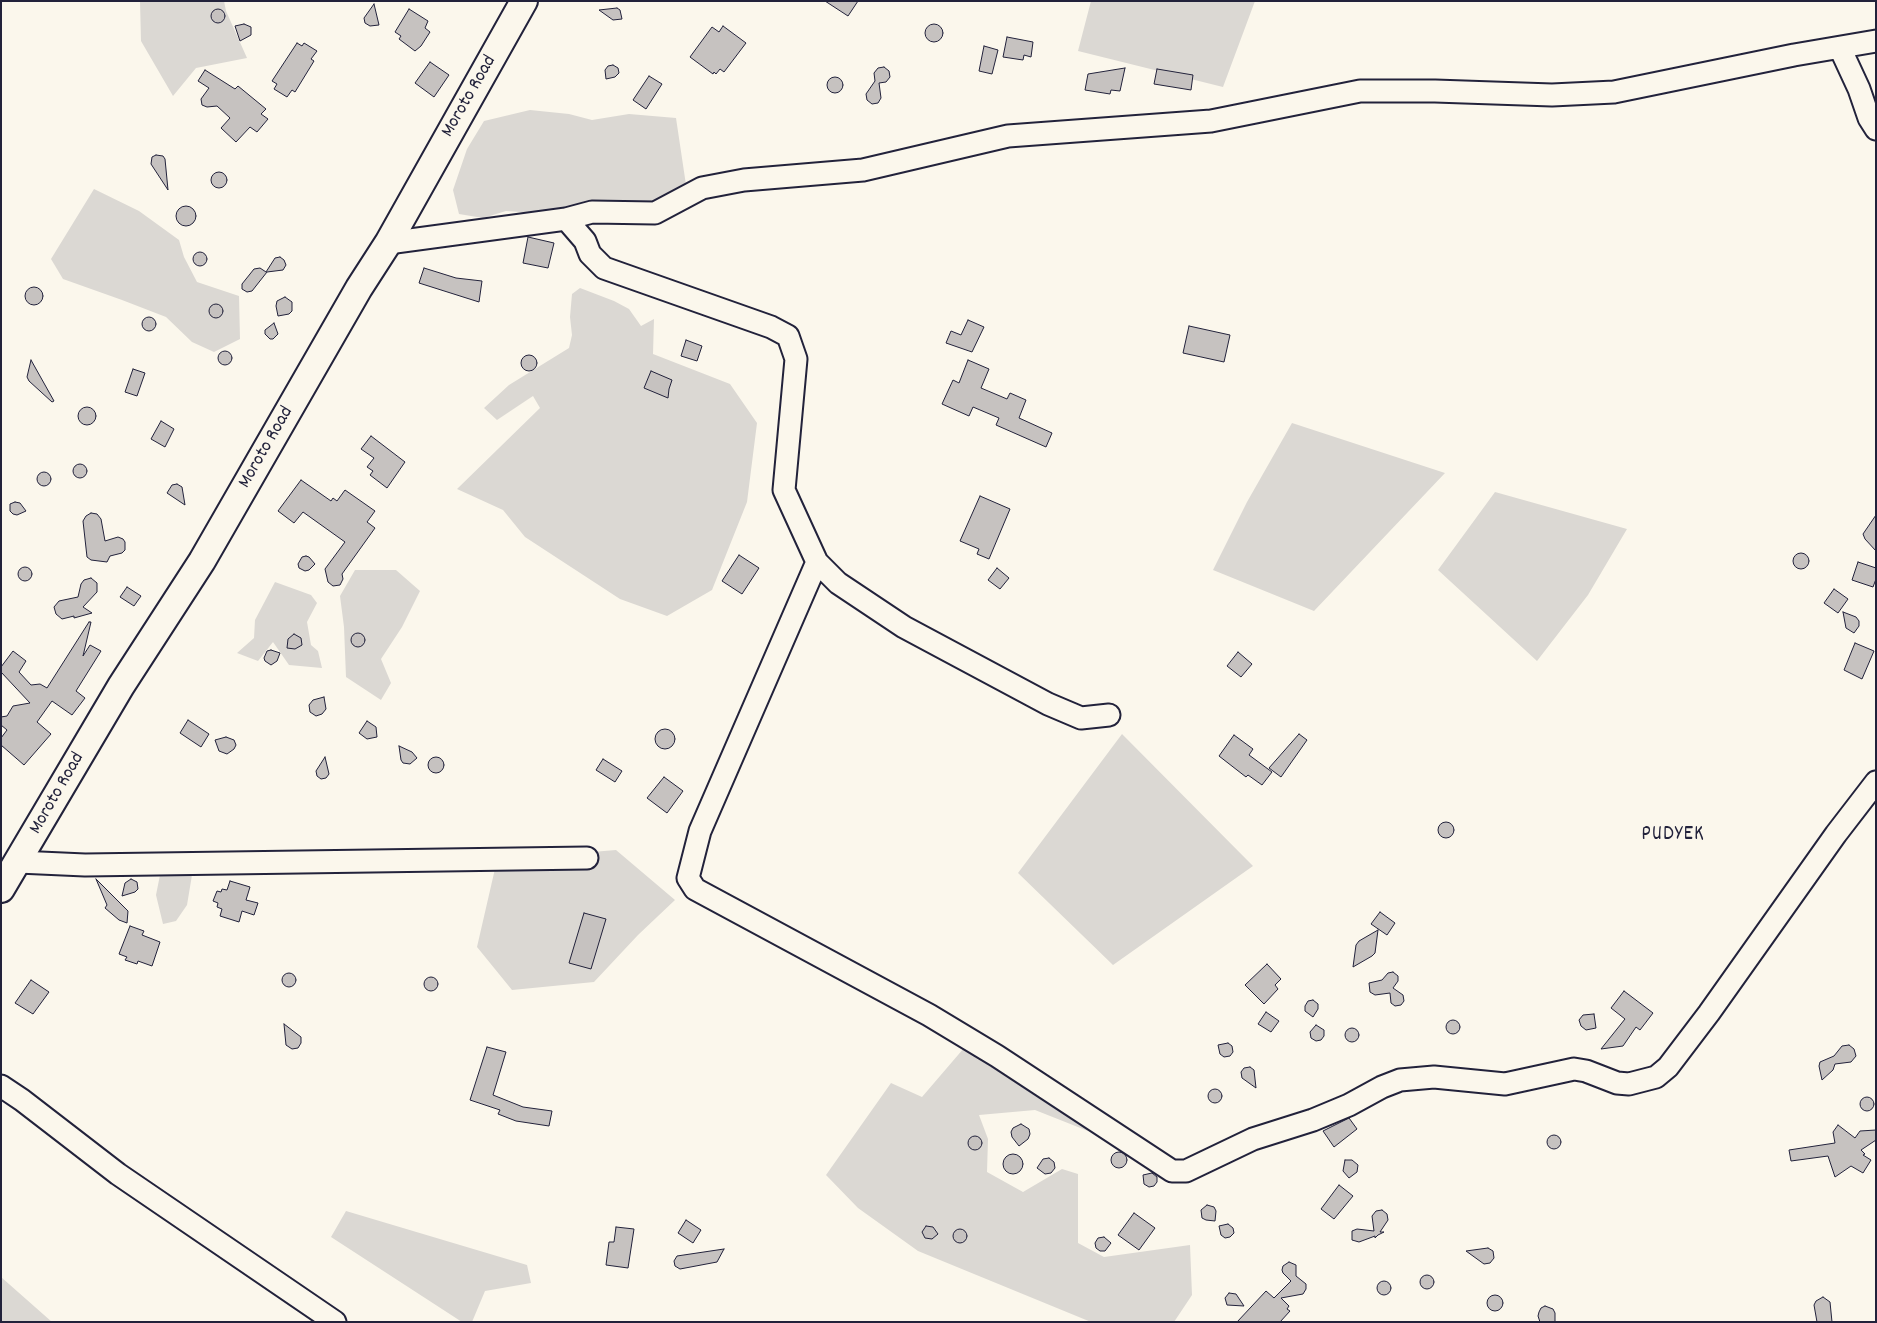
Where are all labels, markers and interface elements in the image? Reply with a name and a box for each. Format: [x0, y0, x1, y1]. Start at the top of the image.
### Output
street label: Moroto Road [438, 52, 502, 142]
street label: Moroto Road [235, 403, 299, 493]
street label: Moroto Road [26, 749, 90, 839]
district label: PUDYEK [1641, 823, 1705, 849]

